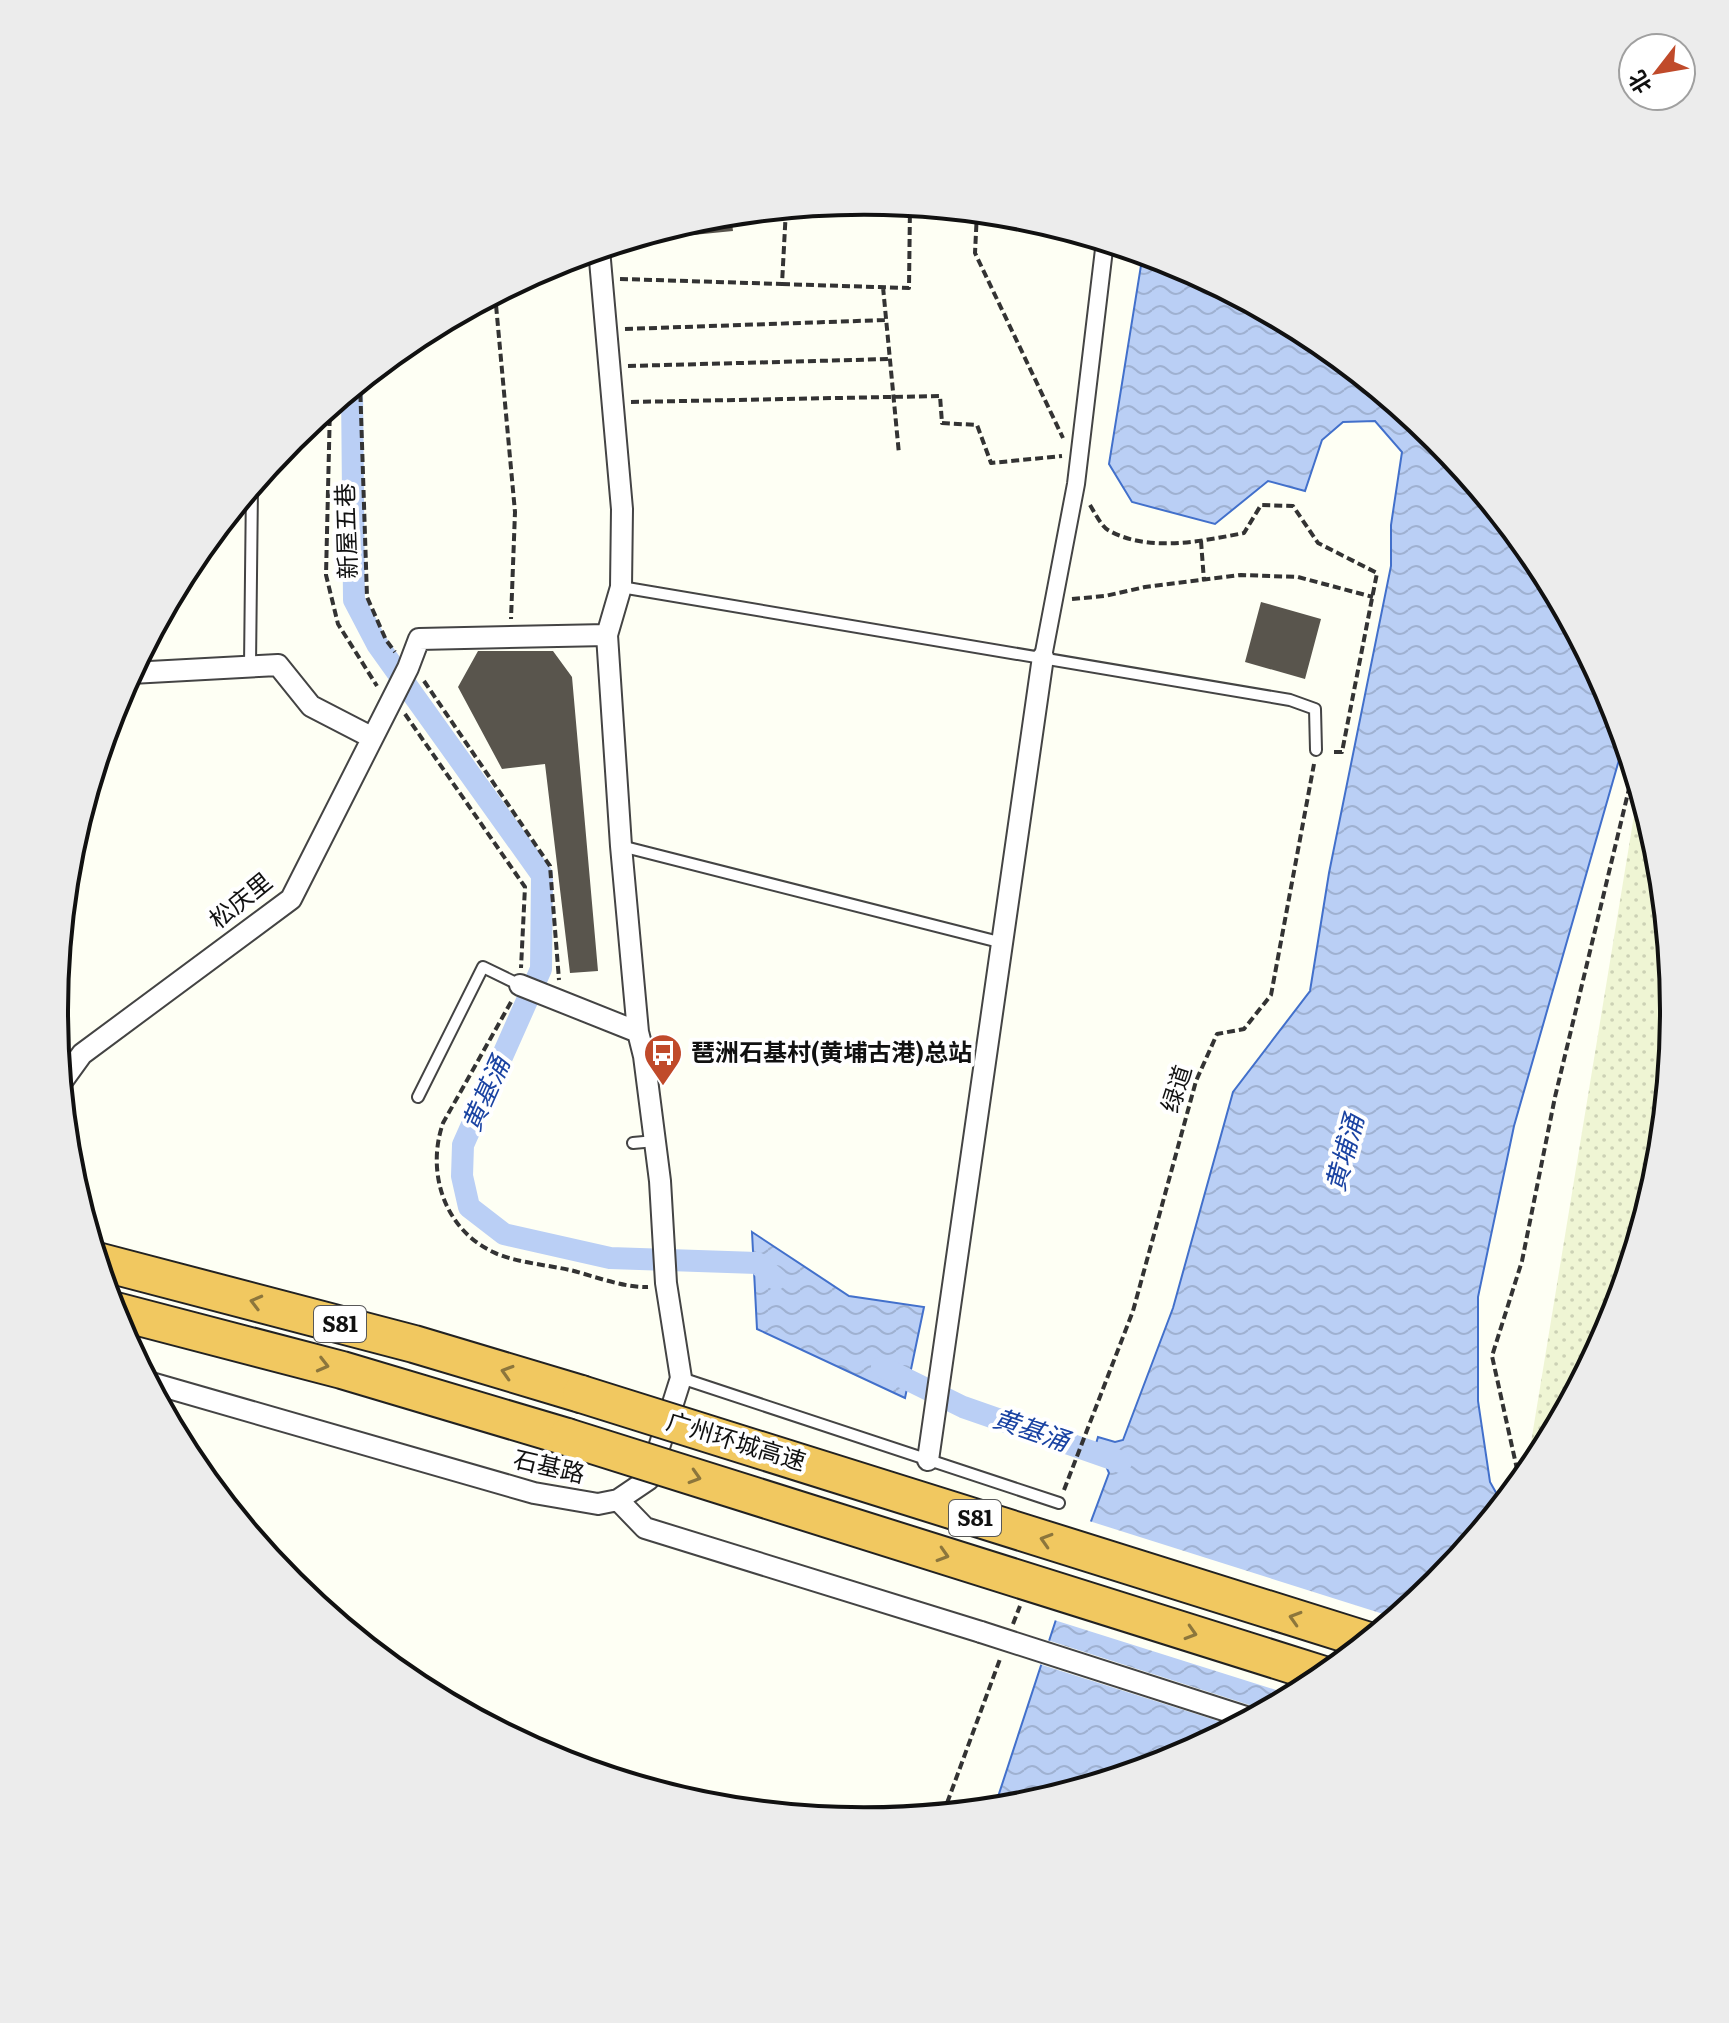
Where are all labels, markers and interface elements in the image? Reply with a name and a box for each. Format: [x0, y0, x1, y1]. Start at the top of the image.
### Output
north arrow [1617, 32, 1697, 112]
text: 北 [1619, 65, 1658, 101]
street label: 新屋五巷 [325, 483, 364, 580]
street label: 松庆里 [200, 863, 278, 935]
bus stop icon: 琶洲石基村(黄埔古港)总站 [642, 1032, 684, 1087]
place label: 琶洲石基村(黄埔古港)总站 [691, 1033, 972, 1068]
water label: 黄基涌 [450, 1047, 519, 1137]
street label: 绿道 [1151, 1060, 1199, 1116]
water label: 黄埔涌 [1314, 1107, 1372, 1195]
one-way arrow [250, 1294, 264, 1311]
road number: S81 [314, 1306, 366, 1342]
one-way arrow [316, 1355, 330, 1372]
one-way arrow [500, 1365, 514, 1381]
water label: 黄基涌 [989, 1396, 1078, 1460]
street label: 广州环城高速 [663, 1402, 811, 1477]
street label: 石基路 [511, 1439, 589, 1490]
one-way arrow [688, 1468, 701, 1484]
road number: S81 [949, 1500, 1001, 1536]
one-way arrow [1040, 1533, 1054, 1549]
one-way arrow [936, 1546, 949, 1562]
one-way arrow [1288, 1611, 1302, 1627]
one-way arrow [1184, 1624, 1197, 1640]

